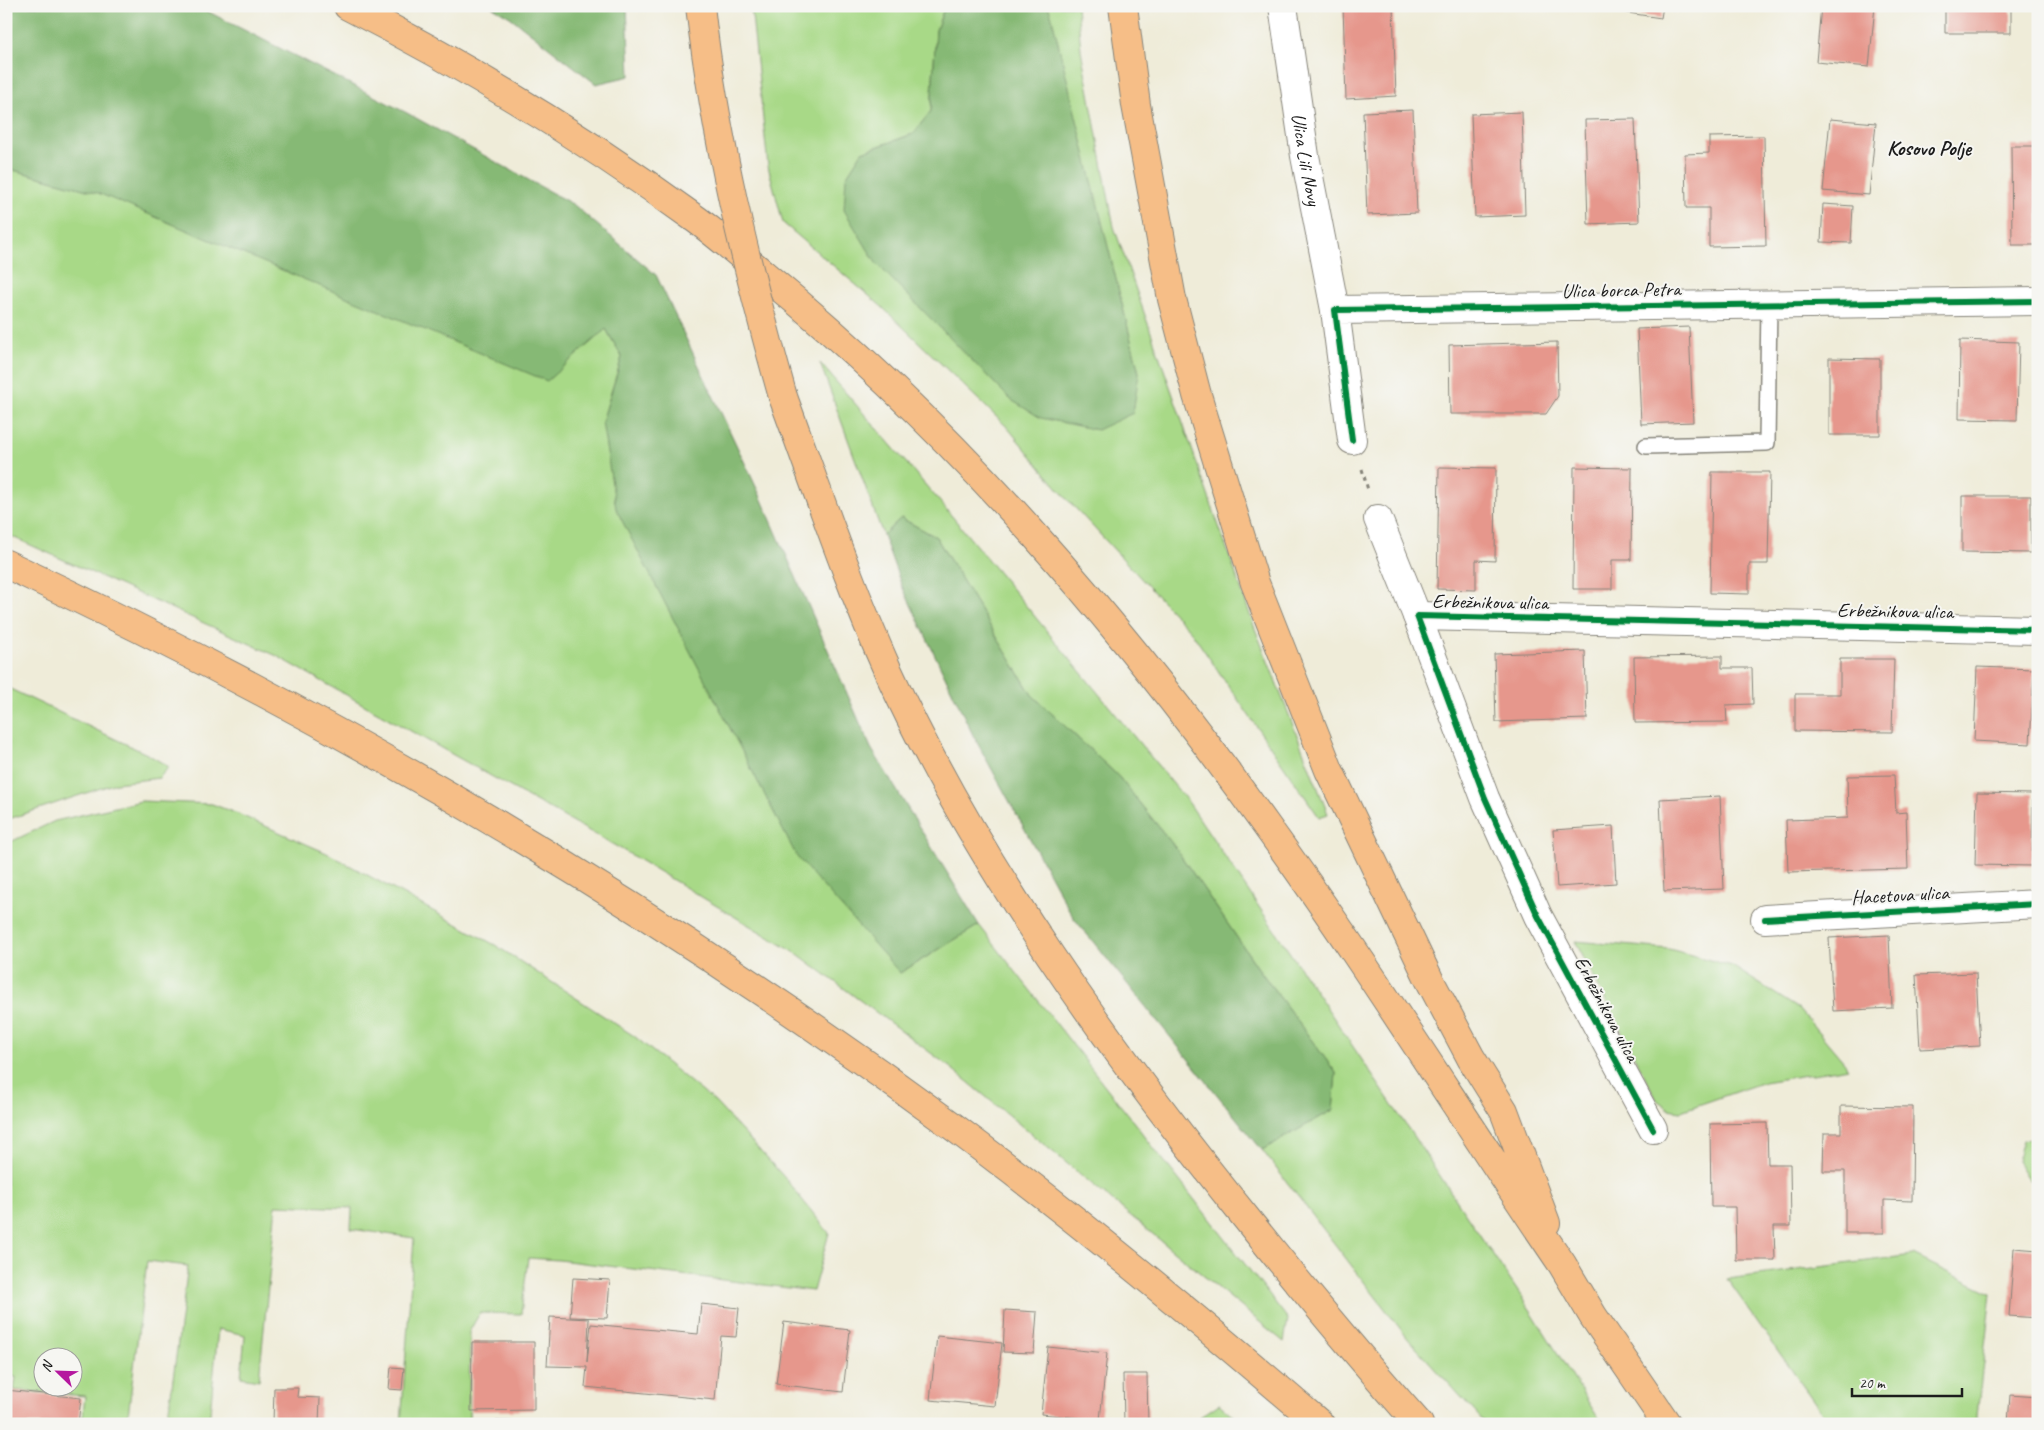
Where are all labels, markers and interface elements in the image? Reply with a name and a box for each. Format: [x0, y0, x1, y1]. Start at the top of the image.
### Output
street label: Ulica Lili Novy [1286, 111, 1327, 209]
district label: Kosovo Polje [1887, 135, 1973, 161]
street label: Ulica borca Petra [1561, 276, 1682, 304]
street label: Erbežnikova ulica [1432, 588, 1550, 616]
street label: Erbežnikova ulica [1837, 597, 1955, 625]
street label: Hacetova ulica [1851, 880, 1951, 910]
street label: Erbežnikova ulica [1569, 952, 1646, 1068]
north arrow [32, 1348, 82, 1398]
text: N [37, 1358, 57, 1374]
scale bar [1852, 1365, 1962, 1397]
text: 20 m [1859, 1374, 1886, 1393]

